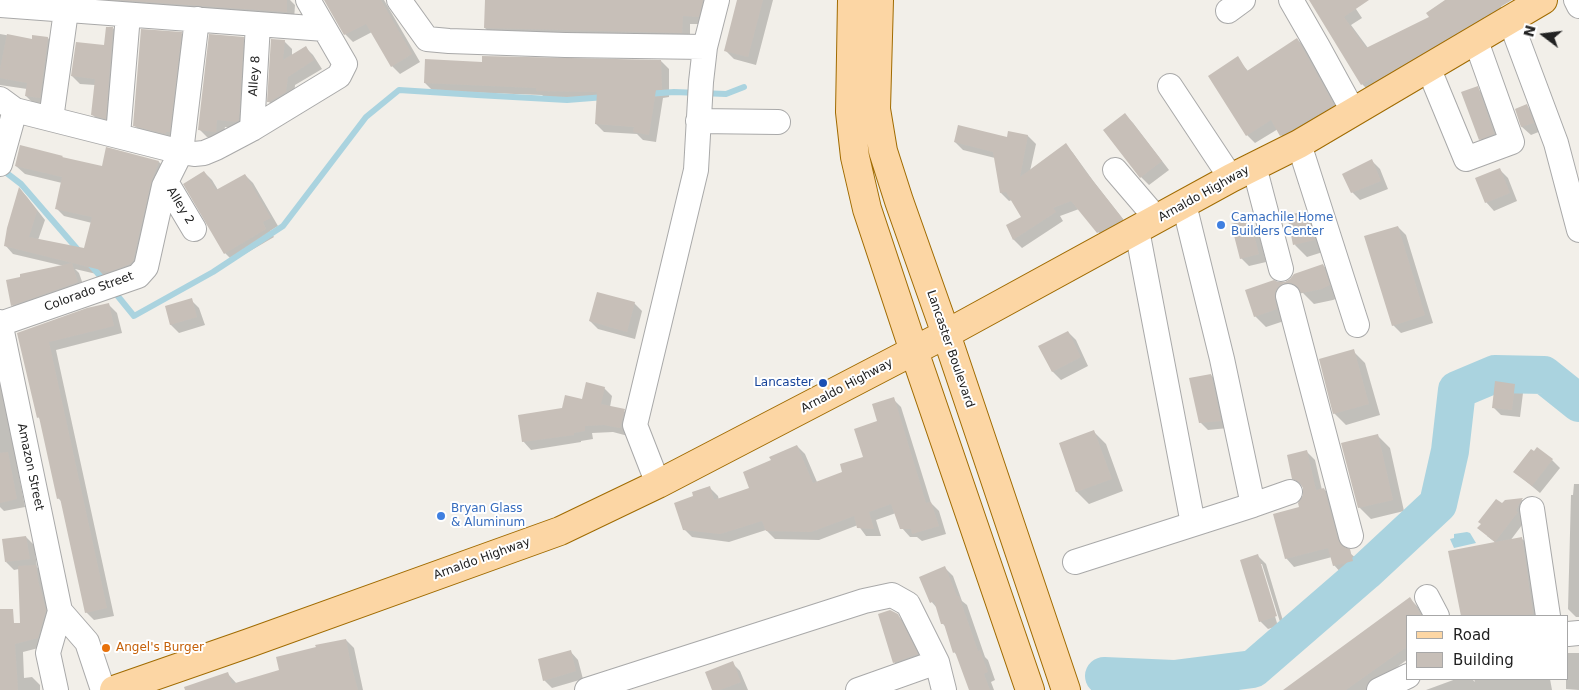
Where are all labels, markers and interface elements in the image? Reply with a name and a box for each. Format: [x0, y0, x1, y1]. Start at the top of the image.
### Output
north arrow [1519, 10, 1569, 60]
text: N [1520, 23, 1539, 39]
street label: Alley 8 [246, 55, 264, 97]
street label: Arnaldo Highway [1156, 163, 1252, 225]
street label: Alley 2 [163, 185, 197, 227]
place label: Camachile Home Builders Center [1231, 211, 1333, 239]
marker: Camachile Home Builders Center [1215, 219, 1227, 231]
street label: Colorado Street [42, 269, 136, 315]
street label: Lancaster Boulevard [923, 288, 977, 410]
street label: Arnaldo Highway [799, 356, 895, 416]
place label: Lancaster [754, 376, 813, 390]
marker: Lancaster [817, 377, 829, 389]
street label: Amazon Street [14, 422, 46, 512]
place label: Bryan Glass & Aluminum [451, 502, 525, 530]
marker: Bryan Glass & Aluminum [435, 510, 447, 522]
street label: Arnaldo Highway [432, 535, 532, 583]
legend [1406, 615, 1569, 680]
text: Road [1453, 626, 1491, 644]
place label: Angel's Burger [116, 641, 204, 655]
marker: Angel's Burger [100, 642, 112, 654]
text: Building [1453, 651, 1514, 669]

